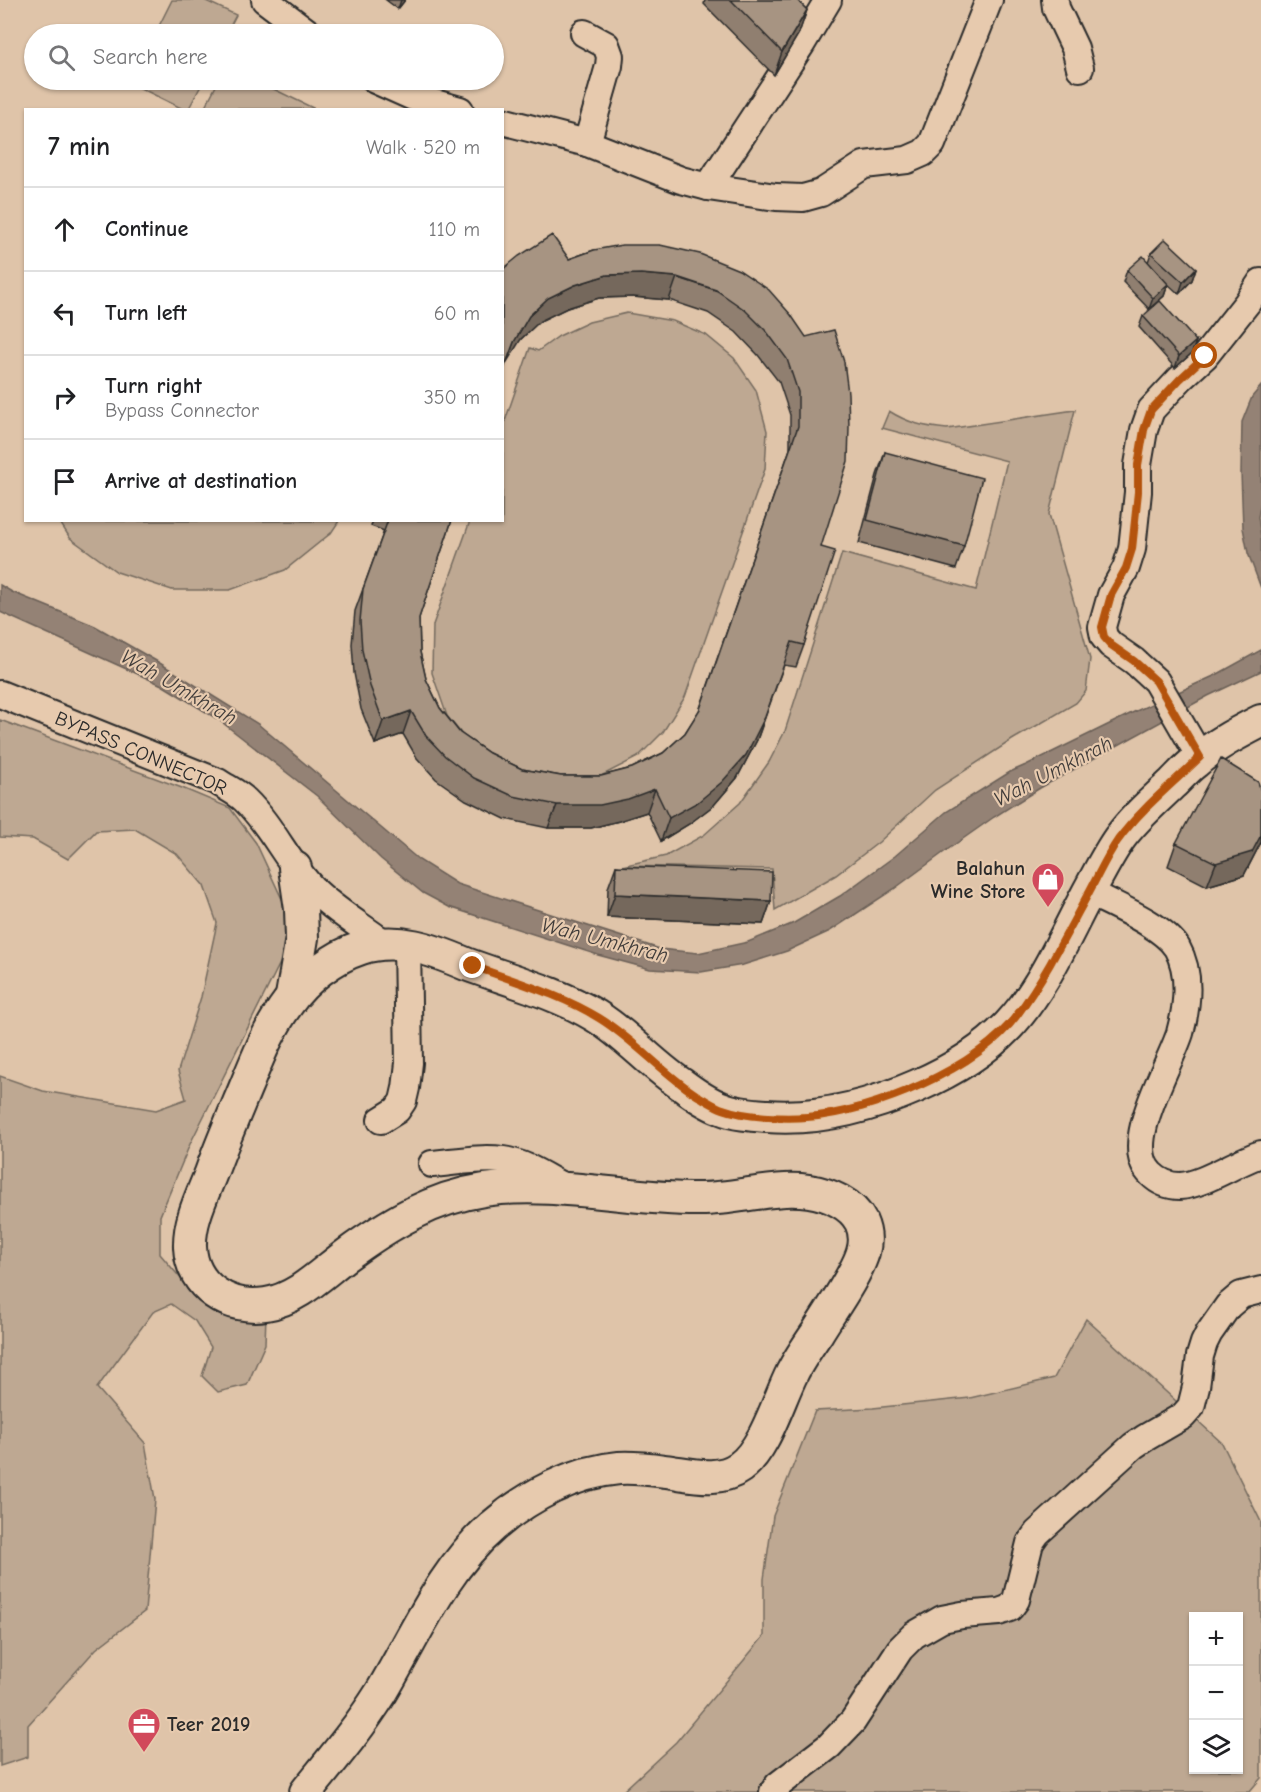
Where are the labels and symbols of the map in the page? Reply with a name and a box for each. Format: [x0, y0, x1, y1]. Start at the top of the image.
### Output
route start [1191, 342, 1217, 368]
water label: Wah Umkhrah [117, 644, 241, 730]
street label: BYPASS CONNECTOR [51, 706, 231, 800]
water label: Wah Umkhrah [990, 731, 1116, 811]
place label: Balahun Wine Store [931, 857, 1025, 903]
shop icon: Balahun Wine Store [1030, 861, 1066, 908]
water label: Wah Umkhrah [539, 913, 671, 967]
route end [459, 952, 485, 978]
office icon: Teer 2019 [126, 1706, 162, 1753]
place label: Teer 2019 [167, 1713, 250, 1736]

